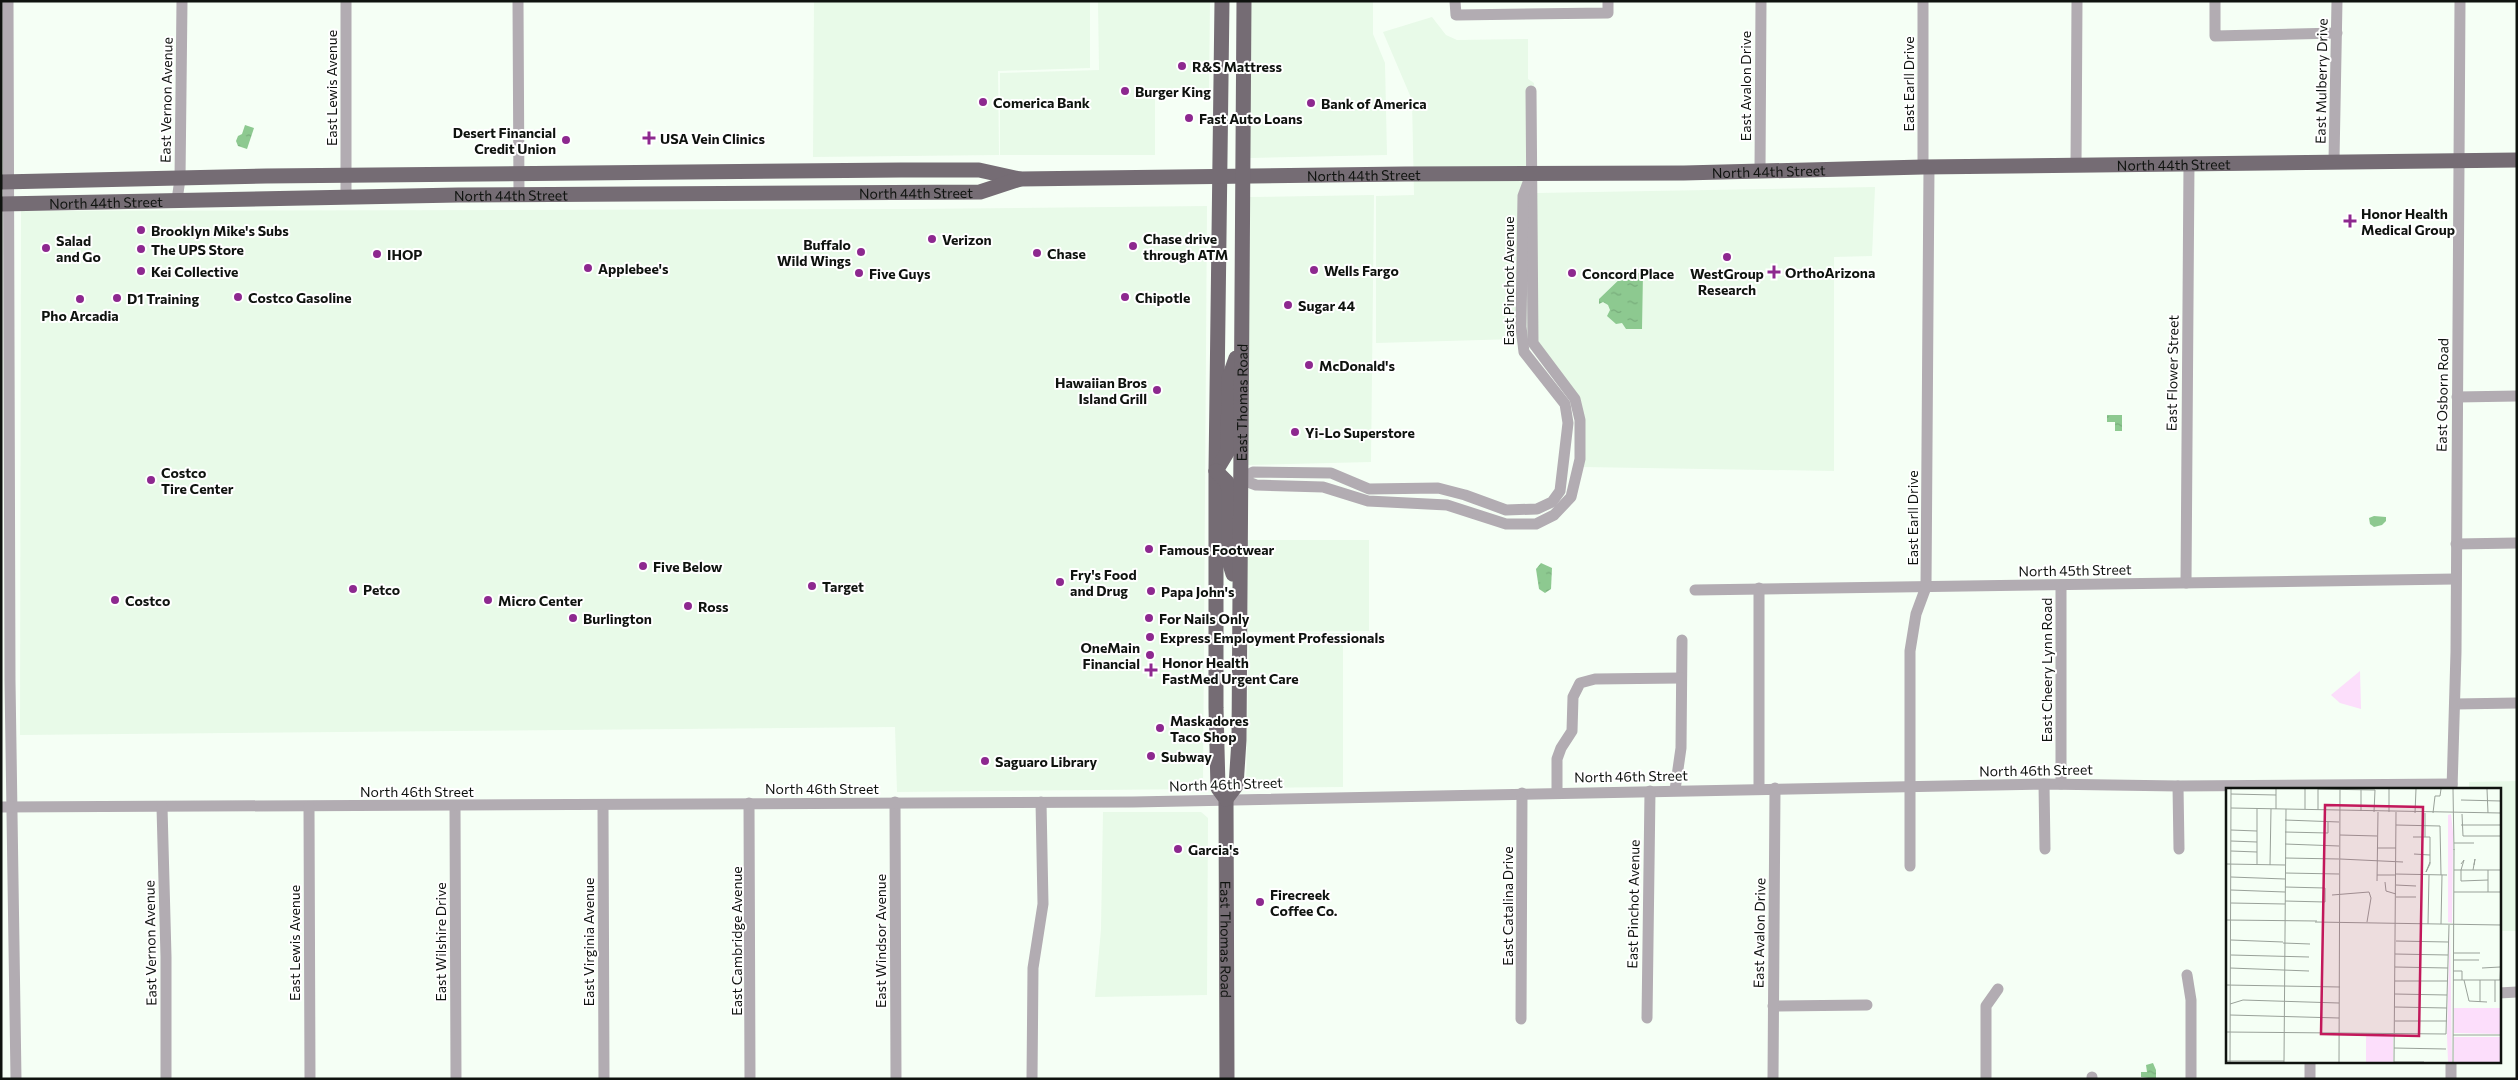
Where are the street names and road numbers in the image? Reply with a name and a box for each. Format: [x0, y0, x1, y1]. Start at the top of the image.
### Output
street label: East Mulberry Drive [2311, 18, 2331, 144]
street label: East Lewis Avenue [323, 30, 340, 146]
street label: East Avalon Drive [1737, 31, 1754, 141]
street label: East Earll Drive [1900, 36, 1917, 132]
street label: East Vernon Avenue [156, 37, 176, 163]
street label: North 44th Street [2117, 155, 2231, 173]
street label: North 44th Street [1712, 161, 1826, 181]
street label: North 44th Street [1307, 165, 1421, 184]
street label: North 44th Street [859, 184, 973, 201]
street label: North 44th Street [454, 186, 568, 204]
street label: North 44th Street [49, 192, 163, 212]
street label: East Pinchot Avenue [1500, 216, 1517, 346]
street label: East Flower Street [2162, 314, 2182, 431]
street label: East Osborn Road [2433, 338, 2451, 452]
street label: East Thomas Road [1232, 344, 1250, 461]
street label: East Earll Drive [1904, 470, 1921, 566]
street label: North 45th Street [2018, 561, 2132, 579]
street label: East Cheery Lynn Road [2038, 598, 2055, 742]
street label: North 46th Street [1979, 761, 2093, 779]
street label: North 46th Street [1574, 767, 1688, 785]
street label: North 46th Street [1169, 774, 1283, 794]
street label: North 46th Street [765, 780, 879, 797]
street label: North 46th Street [360, 783, 474, 800]
street label: East Pinchot Avenue [1623, 839, 1643, 969]
street label: East Catalina Drive [1499, 846, 1516, 966]
street label: East Cambridge Avenue [728, 866, 745, 1016]
street label: East Windsor Avenue [872, 874, 889, 1008]
street label: East Virginia Avenue [580, 878, 597, 1006]
street label: East Avalon Drive [1750, 878, 1768, 988]
street label: East Vernon Avenue [140, 880, 160, 1006]
street label: East Thomas Road [1218, 881, 1235, 998]
street label: East Wilshire Drive [432, 882, 449, 1002]
street label: East Lewis Avenue [286, 885, 303, 1001]

